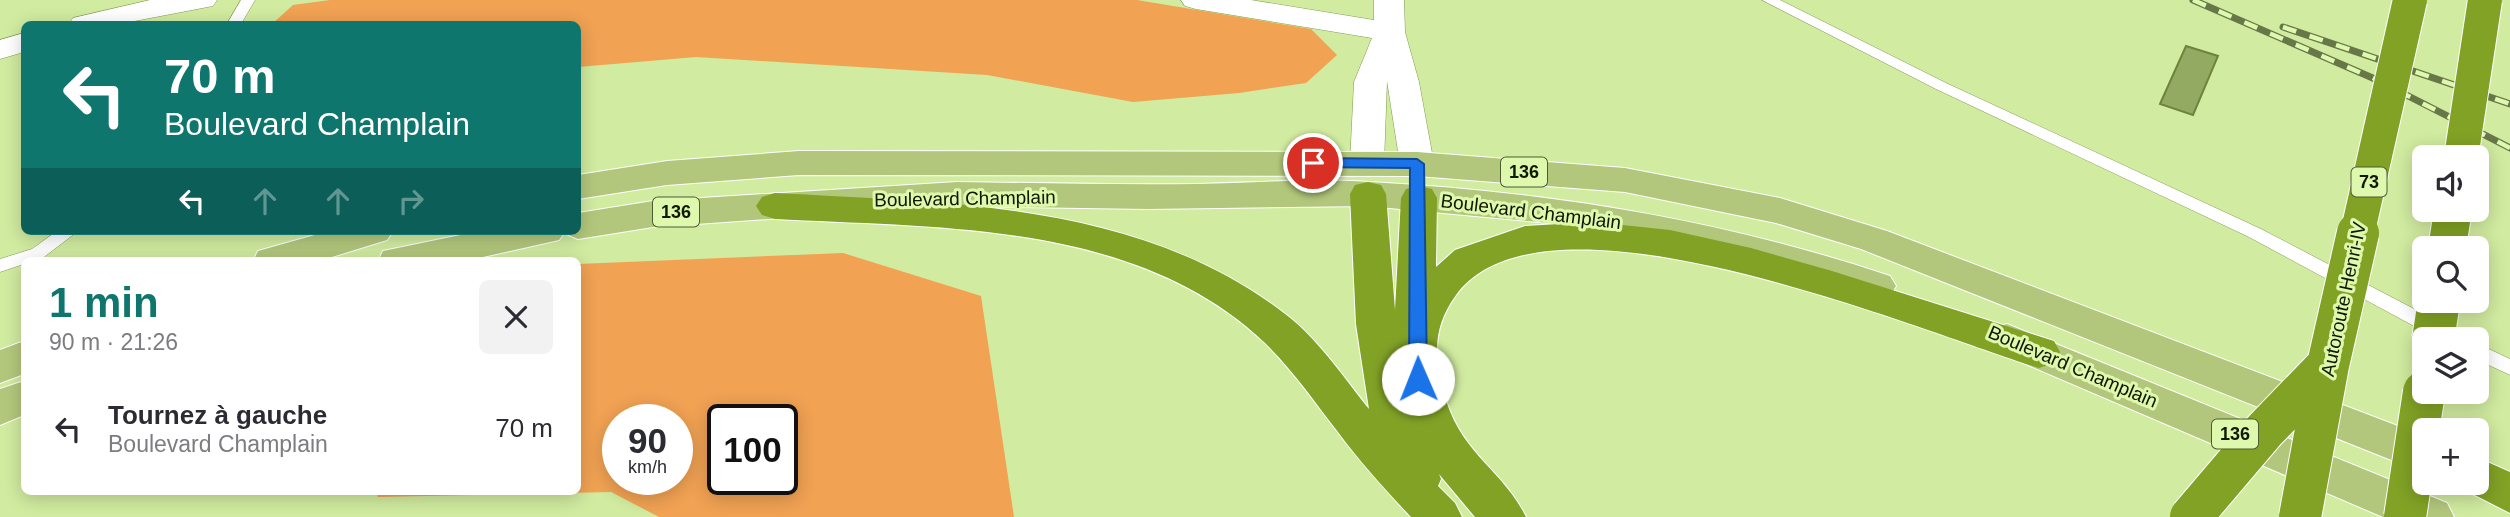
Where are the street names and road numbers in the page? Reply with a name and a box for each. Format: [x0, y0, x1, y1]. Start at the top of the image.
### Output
road number: 136 [1501, 158, 1547, 187]
road number: 73 [2352, 168, 2386, 196]
street label: Boulevard Champlain [874, 186, 1056, 211]
street label: Boulevard Champlain [1440, 190, 1622, 233]
road number: 136 [653, 197, 699, 226]
street label: Autoroute Henri-IV [2317, 220, 2370, 378]
street label: Boulevard Champlain [1985, 321, 2161, 412]
road number: 136 [2212, 420, 2258, 448]

